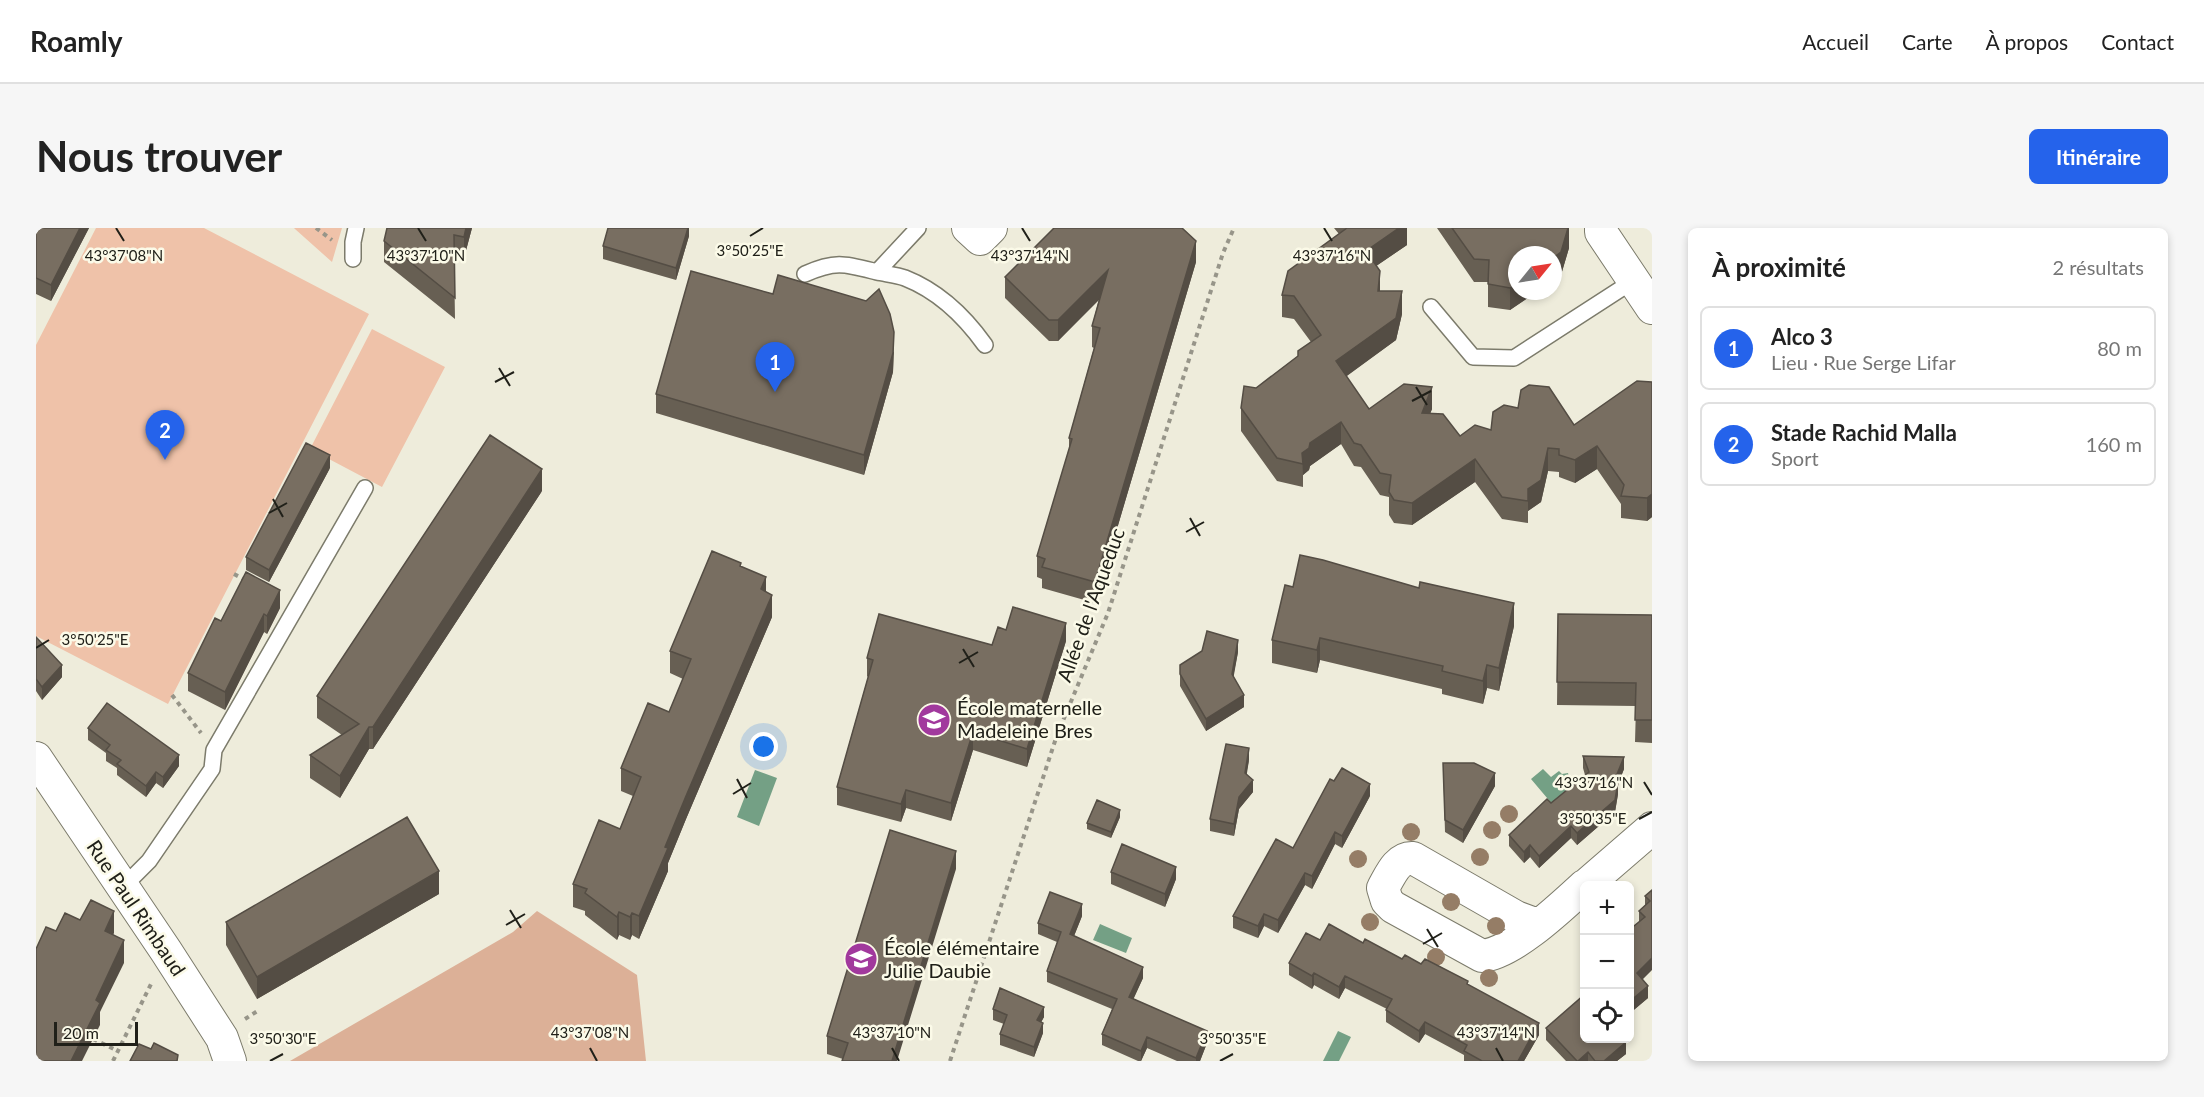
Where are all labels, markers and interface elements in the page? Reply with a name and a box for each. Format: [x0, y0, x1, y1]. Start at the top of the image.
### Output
text: Roamly [30, 24, 123, 58]
text: Accueil [1802, 29, 1869, 54]
text: Carte [1902, 29, 1953, 54]
text: À propos [1986, 29, 2068, 54]
text: Contact [2101, 29, 2174, 54]
button: Itinéraire [2029, 129, 2168, 184]
text: Nous trouver [36, 131, 282, 181]
text: 3°50'25"E [717, 241, 784, 259]
text: 43°37'08"N [85, 246, 163, 264]
text: 43°37'10"N [387, 246, 465, 264]
text: 43°37'14"N [991, 246, 1069, 264]
text: 43°37'16"N [1293, 246, 1371, 264]
north arrow [1508, 246, 1562, 300]
text: À proximité [1712, 251, 1846, 283]
text: 2 résultats [2053, 255, 2144, 279]
text: Alco 3 [1771, 323, 1833, 350]
text: 1 [1728, 336, 1739, 360]
text: 80 m [2097, 336, 2142, 360]
pin: 1 [756, 342, 794, 392]
text: Lieu · Rue Serge Lifar [1771, 350, 1956, 374]
pin: 2 [146, 410, 184, 460]
text: Stade Rachid Malla [1771, 419, 1957, 446]
text: 2 [1728, 432, 1739, 456]
text: 160 m [2086, 432, 2142, 456]
text: Sport [1771, 446, 1819, 470]
street label: Allée de l'Aqueduc [1051, 524, 1129, 685]
text: 3°50'25"E [62, 630, 129, 648]
place label: École maternelle Madeleine Bres [957, 695, 1102, 742]
school or university icon: École maternelle Madeleine Bres [916, 702, 952, 738]
your location [749, 732, 778, 761]
text: 43°37'16"N [1555, 773, 1633, 791]
text: 3°50'35"E [1560, 809, 1627, 827]
street label: Rue Paul Rimbaud [83, 835, 191, 980]
map controls [1580, 881, 1634, 1043]
button: + [1580, 881, 1634, 935]
place label: École élémentaire Julie Daubie [884, 935, 1039, 982]
button: − [1580, 935, 1634, 989]
school or university icon: École élémentaire Julie Daubie [843, 941, 879, 977]
button: locate [1580, 989, 1634, 1043]
scale bar [54, 1019, 138, 1046]
text: 20 m [63, 1023, 99, 1042]
text: 43°37'08"N [551, 1023, 629, 1041]
text: 43°37'10"N [853, 1023, 931, 1041]
text: 43°37'14"N [1457, 1023, 1535, 1041]
text: 3°50'30"E [250, 1029, 317, 1047]
text: 3°50'35"E [1200, 1029, 1267, 1047]

